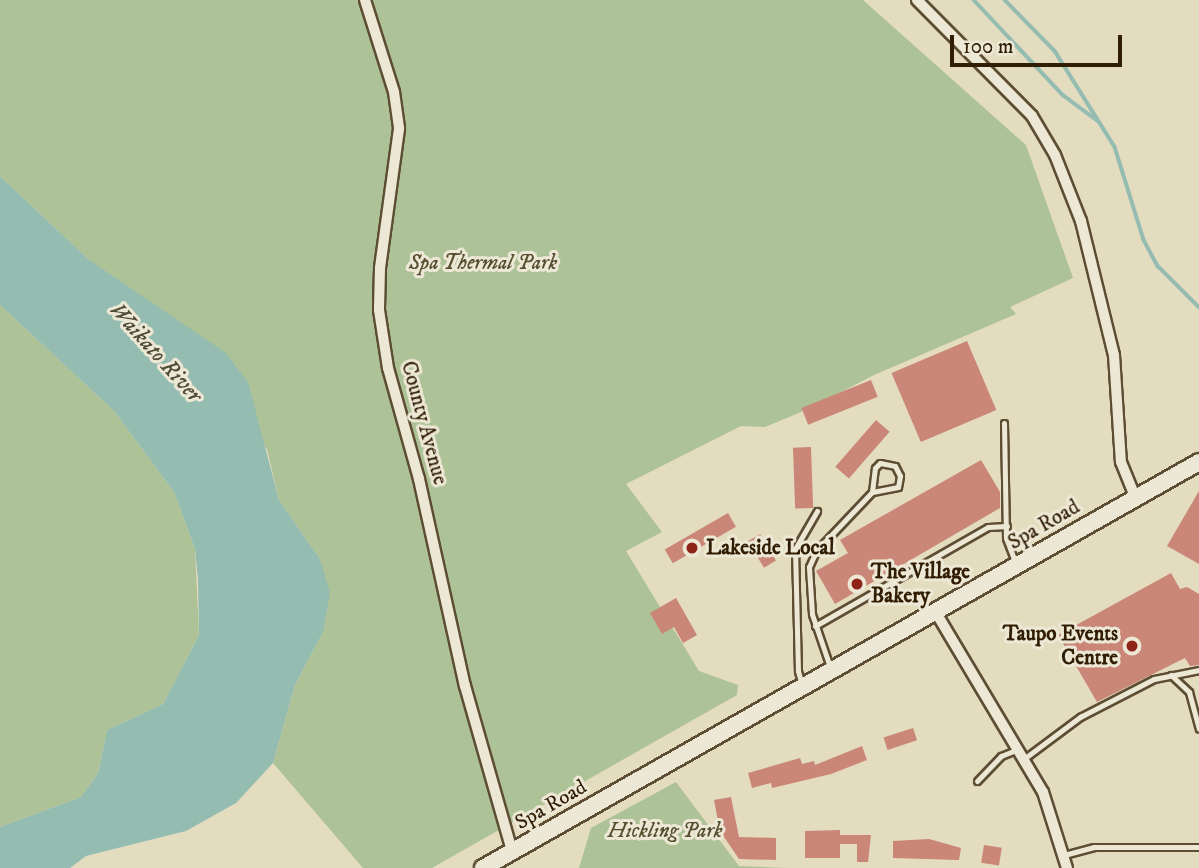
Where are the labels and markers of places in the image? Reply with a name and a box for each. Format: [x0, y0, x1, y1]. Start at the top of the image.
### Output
place label: Lakeside Local [706, 535, 835, 561]
marker: Lakeside Local [684, 540, 700, 556]
place label: The Village Bakery [871, 559, 970, 609]
marker: The Village Bakery [849, 576, 865, 592]
place label: Taupo Events Centre [1003, 621, 1118, 671]
marker: Taupo Events Centre [1124, 638, 1140, 654]

